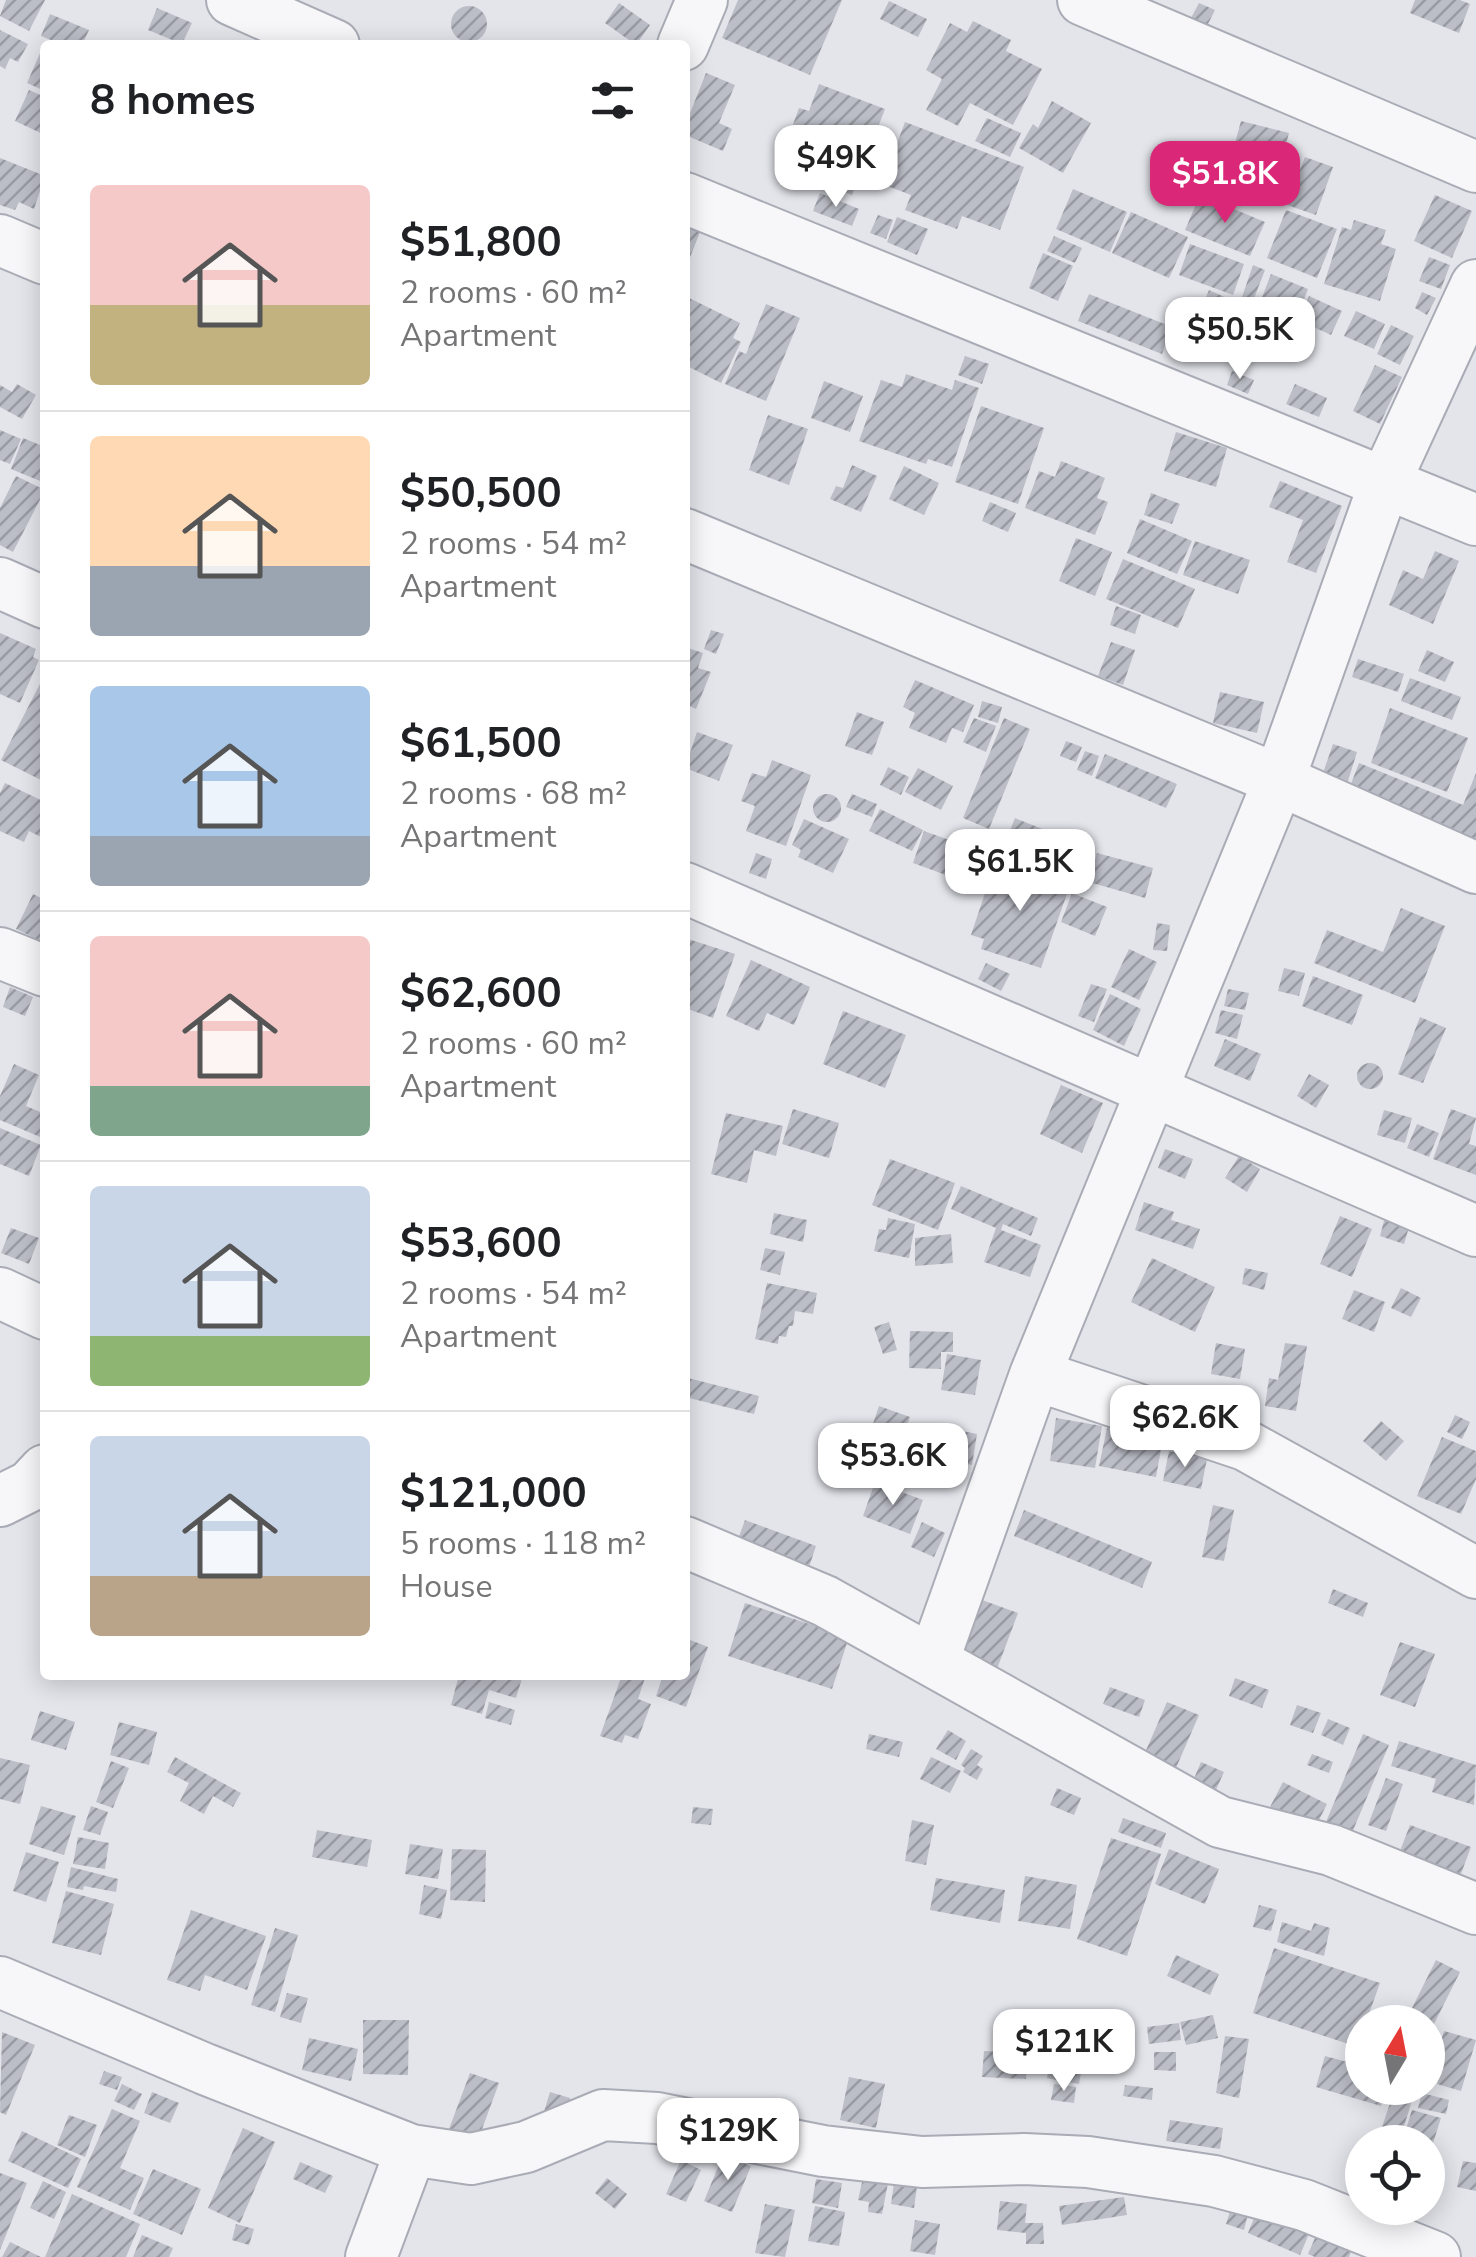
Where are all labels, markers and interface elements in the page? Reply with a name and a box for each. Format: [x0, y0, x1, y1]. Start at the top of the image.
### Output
text: 8 homes [90, 72, 255, 129]
icon: filters [585, 73, 640, 128]
pin: $49K [777, 125, 895, 210]
text: $49K [797, 136, 875, 179]
pin: $51.8K [1144, 141, 1306, 226]
text: $51.8K [1172, 152, 1278, 195]
text: $51,800 [400, 214, 562, 271]
icon: home [170, 225, 290, 345]
text: 2 rooms · 60 m² [400, 271, 627, 314]
pin: $50.5K [1159, 297, 1321, 382]
text: $50.5K [1187, 308, 1293, 351]
text: Apartment [400, 314, 556, 357]
text: $50,500 [400, 465, 562, 522]
icon: home [170, 476, 290, 596]
text: 2 rooms · 54 m² [400, 522, 627, 565]
text: Apartment [400, 565, 556, 608]
text: $61,500 [400, 715, 562, 772]
icon: home [170, 726, 290, 846]
text: 2 rooms · 68 m² [400, 772, 627, 815]
text: Apartment [400, 815, 556, 858]
pin: $61.5K [939, 829, 1101, 914]
text: $61.5K [967, 840, 1073, 883]
text: $62,600 [400, 965, 562, 1022]
icon: home [170, 976, 290, 1096]
text: 2 rooms · 60 m² [400, 1022, 627, 1065]
text: Apartment [400, 1065, 556, 1108]
text: $53,600 [400, 1215, 562, 1272]
icon: home [170, 1226, 290, 1346]
text: 2 rooms · 54 m² [400, 1272, 627, 1315]
text: Apartment [400, 1315, 556, 1358]
pin: $62.6K [1104, 1385, 1266, 1470]
text: $62.6K [1132, 1396, 1238, 1439]
pin: $53.6K [812, 1423, 974, 1508]
text: $53.6K [840, 1434, 946, 1477]
text: $121,000 [400, 1465, 587, 1522]
icon: home [170, 1476, 290, 1596]
text: 5 rooms · 118 m² [400, 1522, 646, 1565]
text: House [400, 1565, 493, 1608]
north arrow [1345, 2005, 1445, 2105]
map controls [1345, 2005, 1445, 2225]
pin: $121K [994, 2009, 1134, 2094]
text: $121K [1015, 2020, 1113, 2063]
pin: $129K [658, 2098, 798, 2183]
text: $129K [679, 2109, 777, 2152]
button: locate [1345, 2125, 1445, 2225]

